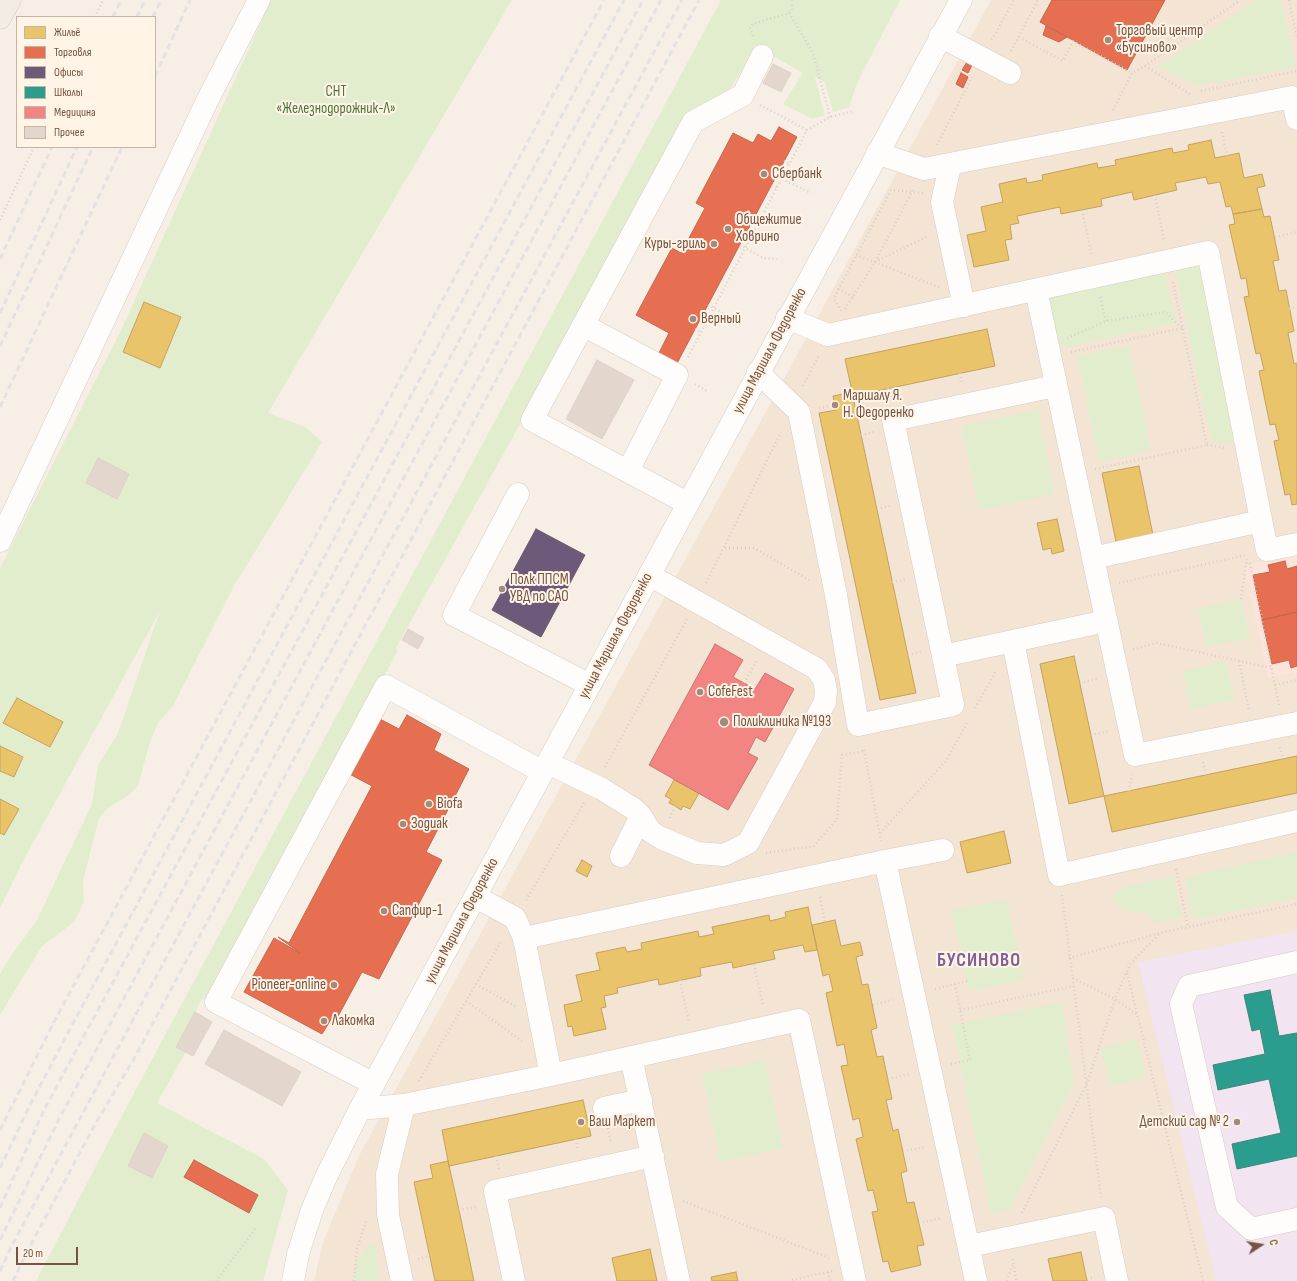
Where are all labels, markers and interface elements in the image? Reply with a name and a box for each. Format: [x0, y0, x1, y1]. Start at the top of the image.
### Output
legend [16, 16, 156, 148]
place label: Торговый центр «Бусиново» [1116, 22, 1203, 57]
text: Жильё [54, 25, 80, 40]
marker: Торговый центр «Бусиново» [1103, 35, 1113, 45]
text: Торговля [54, 45, 91, 60]
text: Офисы [54, 65, 83, 80]
park label: СНТ «Железнодорожник-Л» [276, 83, 396, 118]
text: Школы [54, 85, 83, 100]
text: Медицина [54, 105, 96, 120]
text: Прочее [54, 125, 85, 140]
place label: Сбербанк [772, 165, 822, 183]
marker: Сбербанк [759, 169, 769, 179]
place label: Общежитие Ховрино [736, 211, 802, 246]
marker: Общежитие Ховрино [723, 224, 733, 234]
place label: Куры-гриль [644, 235, 706, 253]
marker: Куры-гриль [709, 239, 719, 249]
street label: улица Маршала Федоренко [729, 285, 811, 417]
place label: Верный [701, 310, 741, 328]
marker: Верный [688, 314, 698, 324]
place label: Маршалу Я. Н. Федоренко [843, 387, 914, 422]
marker: Маршалу Я. Н. Федоренко [830, 400, 840, 410]
street label: улица Маршала Федоренко [575, 570, 657, 702]
place label: Полк ППСМ УВД по САО [510, 571, 569, 606]
marker: Полк ППСМ УВД по САО [497, 584, 507, 594]
place label: CofeFest [708, 683, 753, 701]
marker: CofeFest [695, 687, 705, 697]
place label: Поликлиника №193 [733, 713, 831, 731]
marker: Поликлиника №193 [718, 716, 730, 728]
place label: Biofa [437, 795, 463, 813]
marker: Biofa [424, 799, 434, 809]
place label: Зодиак [411, 815, 448, 833]
marker: Зодиак [398, 819, 408, 829]
street label: улица Маршала Федоренко [421, 855, 503, 987]
place label: Сапфир-1 [392, 902, 443, 920]
marker: Сапфир-1 [379, 906, 389, 916]
district label: БУСИНОВО [937, 950, 1021, 972]
place label: Pioneer-online [251, 976, 326, 994]
marker: Pioneer-online [329, 980, 339, 990]
place label: Лакомка [332, 1012, 375, 1030]
marker: Лакомка [319, 1016, 329, 1026]
place label: Ваш Маркет [589, 1113, 655, 1131]
place label: Детский сад № 2 [1140, 1113, 1229, 1131]
marker: Ваш Маркет [576, 1117, 586, 1127]
marker: Детский сад № 2 [1232, 1117, 1242, 1127]
north arrow [1241, 1225, 1281, 1265]
text: С [1266, 1238, 1280, 1247]
scale bar [18, 1239, 80, 1265]
text: 20 m [23, 1246, 43, 1261]

